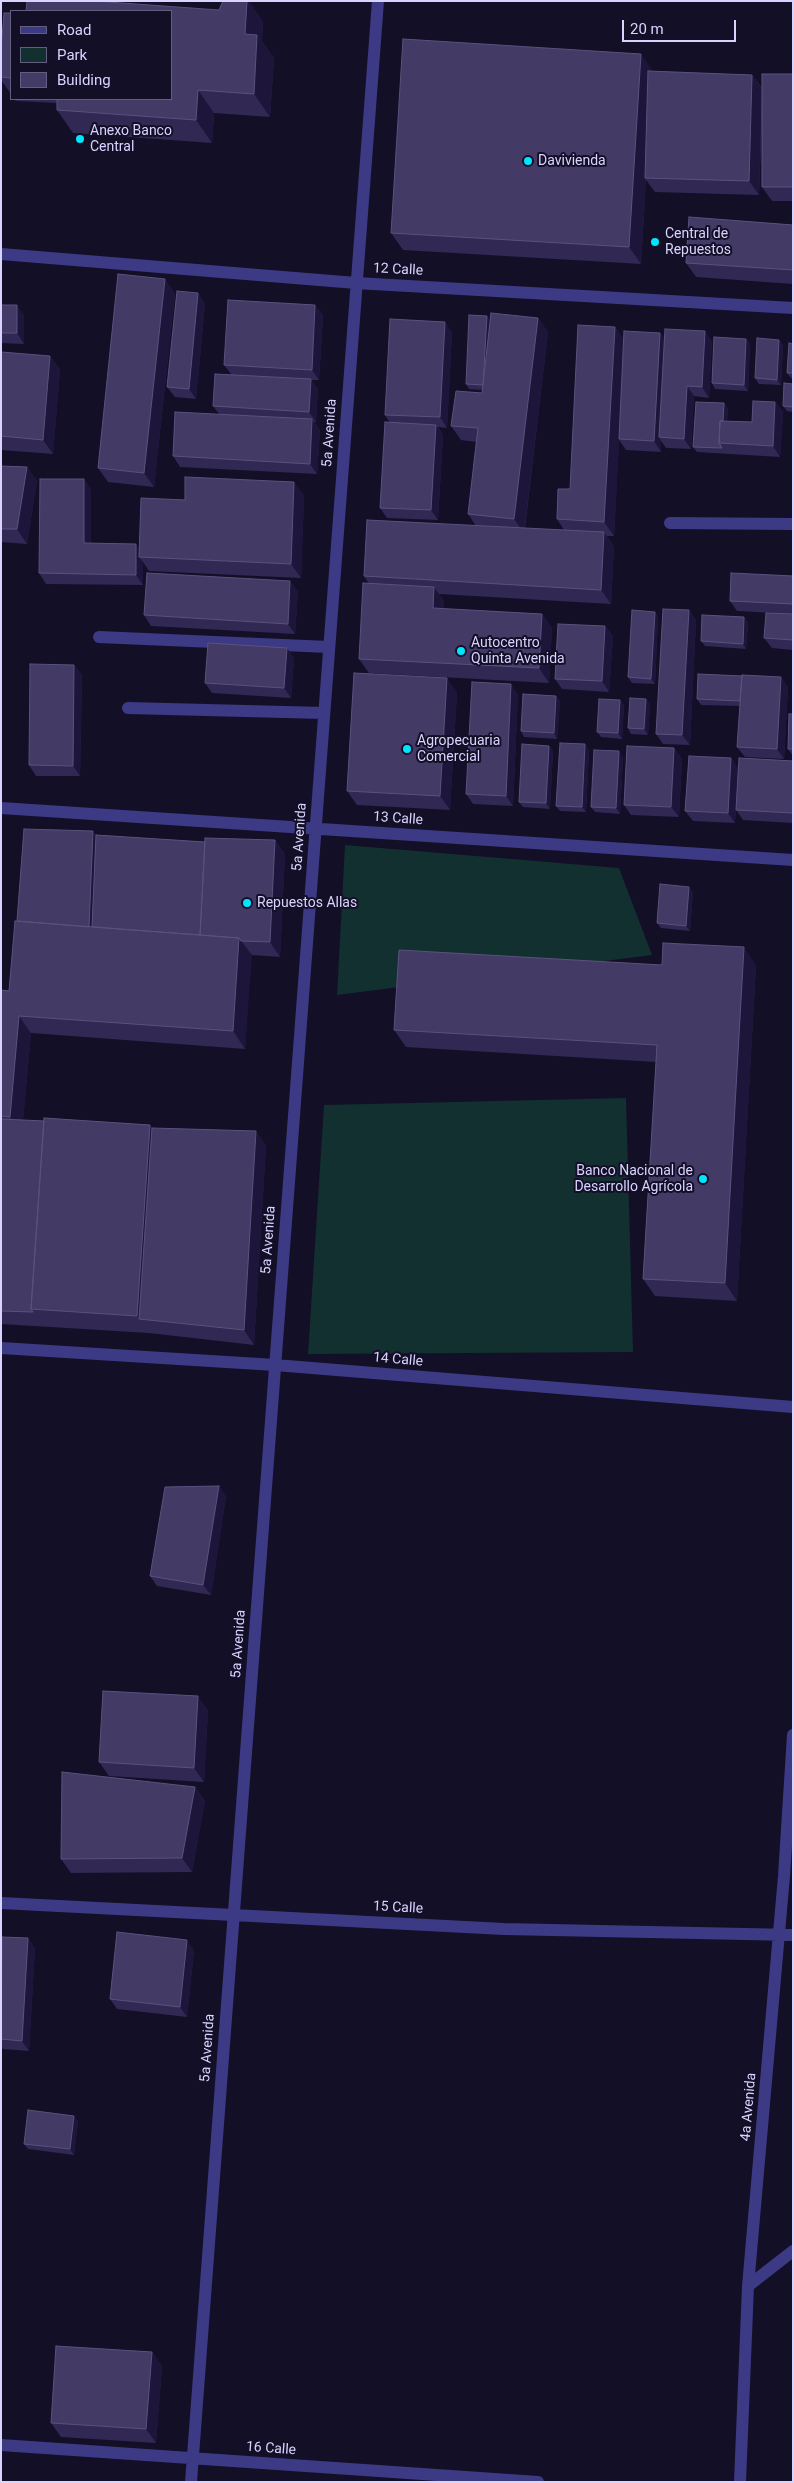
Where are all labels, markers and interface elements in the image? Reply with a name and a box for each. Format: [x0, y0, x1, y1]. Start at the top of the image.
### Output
legend [10, 10, 172, 100]
scale bar [624, 10, 738, 42]
text: 20 m [630, 20, 664, 38]
text: Road [57, 21, 91, 39]
text: Park [57, 46, 87, 64]
text: Building [57, 71, 111, 89]
place label: Anexo Banco Central [90, 123, 172, 156]
marker: Anexo Banco Central [74, 133, 86, 145]
place label: Davivienda [538, 153, 606, 169]
marker: Davivienda [522, 155, 534, 167]
place label: Central de Repuestos [665, 226, 731, 258]
marker: Central de Repuestos [649, 236, 661, 248]
street label: 12 Calle [373, 260, 423, 280]
street label: 5a Avenida [319, 398, 341, 468]
place label: Autocentro Quinta Avenida [471, 635, 565, 668]
marker: Autocentro Quinta Avenida [455, 645, 467, 657]
place label: Agropecuaria Comercial [417, 733, 500, 766]
marker: Agropecuaria Comercial [401, 743, 413, 755]
street label: 5a Avenida [289, 802, 311, 872]
street label: 13 Calle [372, 809, 424, 829]
place label: Repuestos Allas [257, 895, 357, 911]
marker: Repuestos Allas [241, 897, 253, 909]
place label: Banco Nacional de Desarrollo Agrícola [574, 1163, 693, 1196]
marker: Banco Nacional de Desarrollo Agrícola [697, 1173, 709, 1185]
street label: 5a Avenida [258, 1205, 280, 1275]
street label: 14 Calle [372, 1349, 424, 1371]
street label: 5a Avenida [228, 1609, 250, 1679]
street label: 15 Calle [373, 1898, 423, 1918]
street label: 5a Avenida [197, 2013, 219, 2083]
street label: 4a Avenida [738, 2072, 760, 2142]
street label: 16 Calle [245, 2439, 297, 2459]

